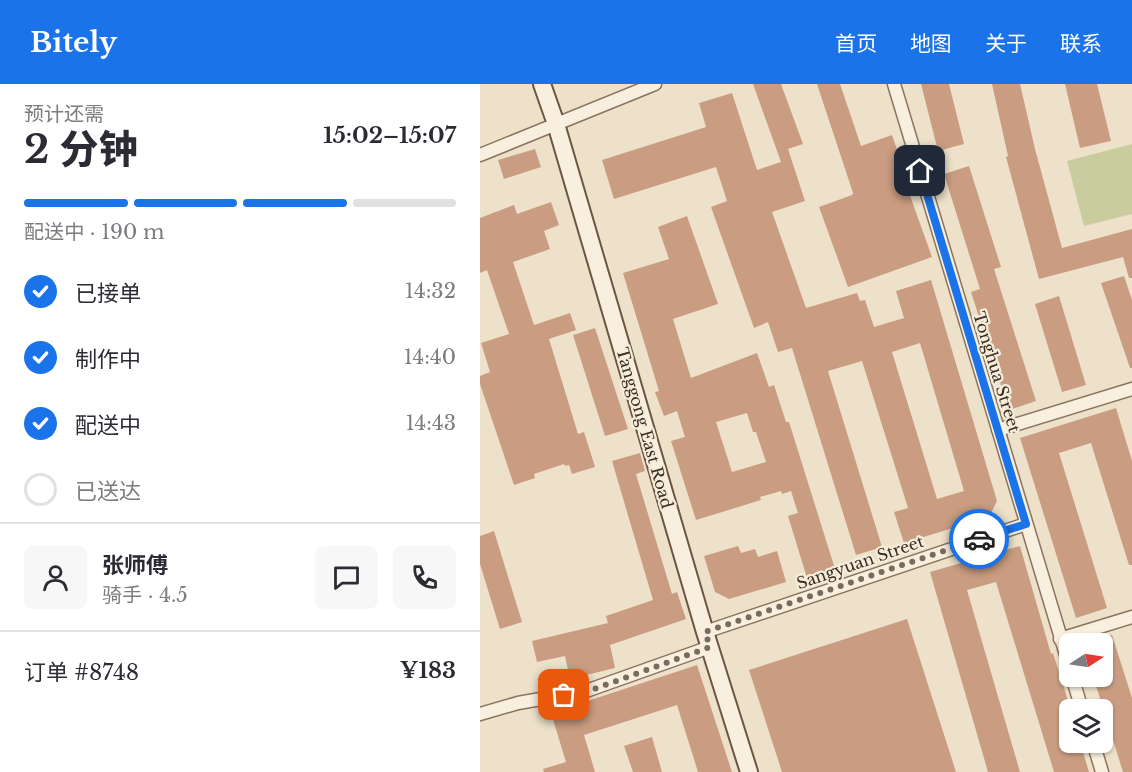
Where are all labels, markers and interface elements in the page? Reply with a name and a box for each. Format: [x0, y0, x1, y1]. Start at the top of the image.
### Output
text: Bitely [30, 25, 117, 60]
text: 首页 [835, 31, 877, 57]
text: 地图 [910, 31, 952, 57]
text: 关于 [985, 31, 1027, 57]
text: 联系 [1060, 31, 1102, 57]
text: 预计还需 [24, 102, 104, 126]
text: 15:02–15:07 [323, 122, 456, 149]
text: 2 分钟 [24, 125, 138, 174]
pin [894, 145, 945, 196]
icon: home [903, 154, 936, 187]
text: 配送中 · 190 m [24, 220, 164, 244]
icon: check [24, 275, 57, 308]
text: 14:32 [405, 279, 456, 303]
text: 已接单 [75, 280, 141, 307]
street label: Tonghua Street [969, 309, 1025, 435]
icon: check [24, 341, 57, 374]
text: 14:40 [404, 345, 456, 369]
street label: Tanggong East Road [612, 345, 678, 511]
text: 制作中 [75, 346, 141, 373]
icon: check [24, 407, 57, 440]
text: 14:43 [406, 411, 456, 435]
text: 配送中 [75, 412, 141, 439]
text: 已送达 [75, 478, 141, 505]
courier [949, 509, 1009, 569]
icon: car [963, 523, 996, 556]
street label: Sangyuan Street [794, 531, 926, 593]
button: person [24, 546, 87, 609]
button: chat [315, 546, 378, 609]
button: phone [393, 546, 456, 609]
text: 张师傅 [102, 552, 168, 579]
text: 骑手 · 4.5 [102, 583, 188, 607]
north arrow [1059, 633, 1113, 687]
map controls [1059, 633, 1113, 753]
text: ¥183 [400, 657, 456, 684]
text: 订单 #8748 [24, 659, 139, 686]
pin [538, 669, 589, 720]
icon: bag [547, 678, 580, 711]
button: layers [1059, 699, 1113, 753]

